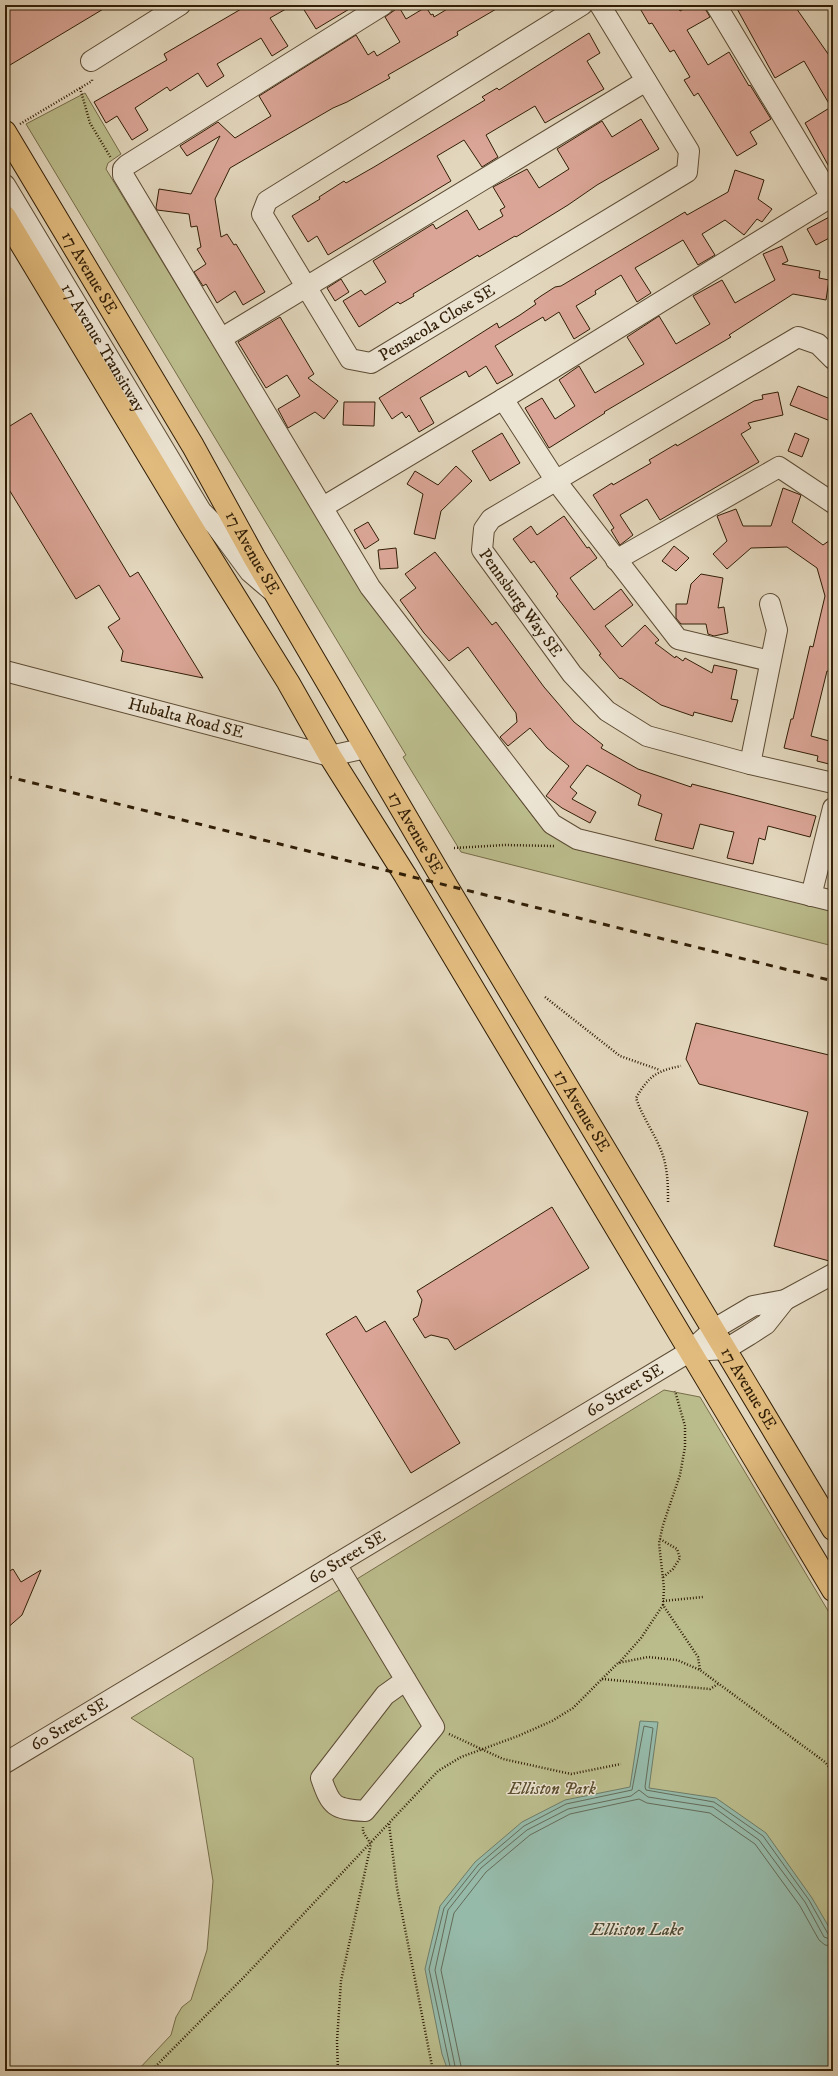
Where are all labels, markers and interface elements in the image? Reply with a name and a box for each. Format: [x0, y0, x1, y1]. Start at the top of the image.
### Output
street label: 17 Avenue SE [56, 227, 122, 318]
street label: 17 Avenue Transitway [56, 279, 151, 417]
street label: Pensacola Close SE [375, 280, 499, 367]
street label: 17 Avenue SE [220, 507, 285, 598]
street label: Pennsburg Way SE [474, 544, 567, 662]
street label: Hubalta Road SE [126, 693, 246, 744]
street label: 17 Avenue SE [382, 787, 448, 878]
street label: 17 Avenue SE [548, 1065, 615, 1156]
street label: 17 Avenue SE [715, 1343, 782, 1434]
street label: 60 Street SE [582, 1359, 667, 1422]
street label: 60 Street SE [304, 1526, 390, 1589]
street label: 60 Street SE [27, 1693, 112, 1756]
park label: Elliston Park [507, 1778, 597, 1800]
water label: Elliston Lake [590, 1919, 684, 1941]

